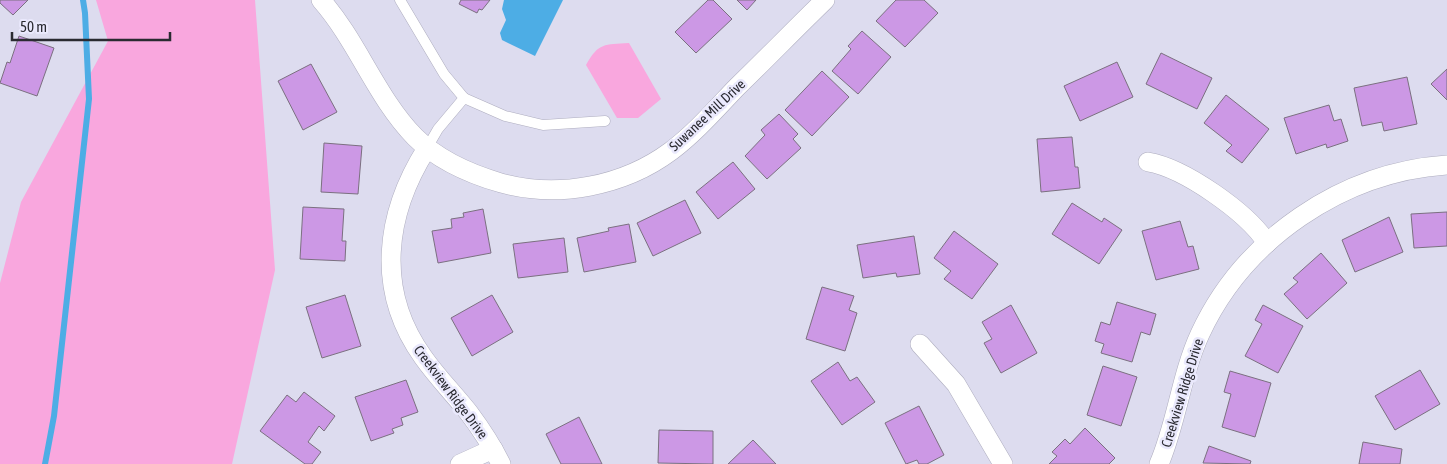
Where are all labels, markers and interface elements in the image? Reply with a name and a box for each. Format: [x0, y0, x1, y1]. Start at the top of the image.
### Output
scale bar [12, 10, 170, 42]
text: 50 m [20, 18, 47, 35]
street label: Suwanee Mill Drive [666, 76, 748, 154]
street label: Creekview Ridge Drive [1158, 337, 1206, 449]
street label: Creekview Ridge Drive [411, 342, 491, 442]

